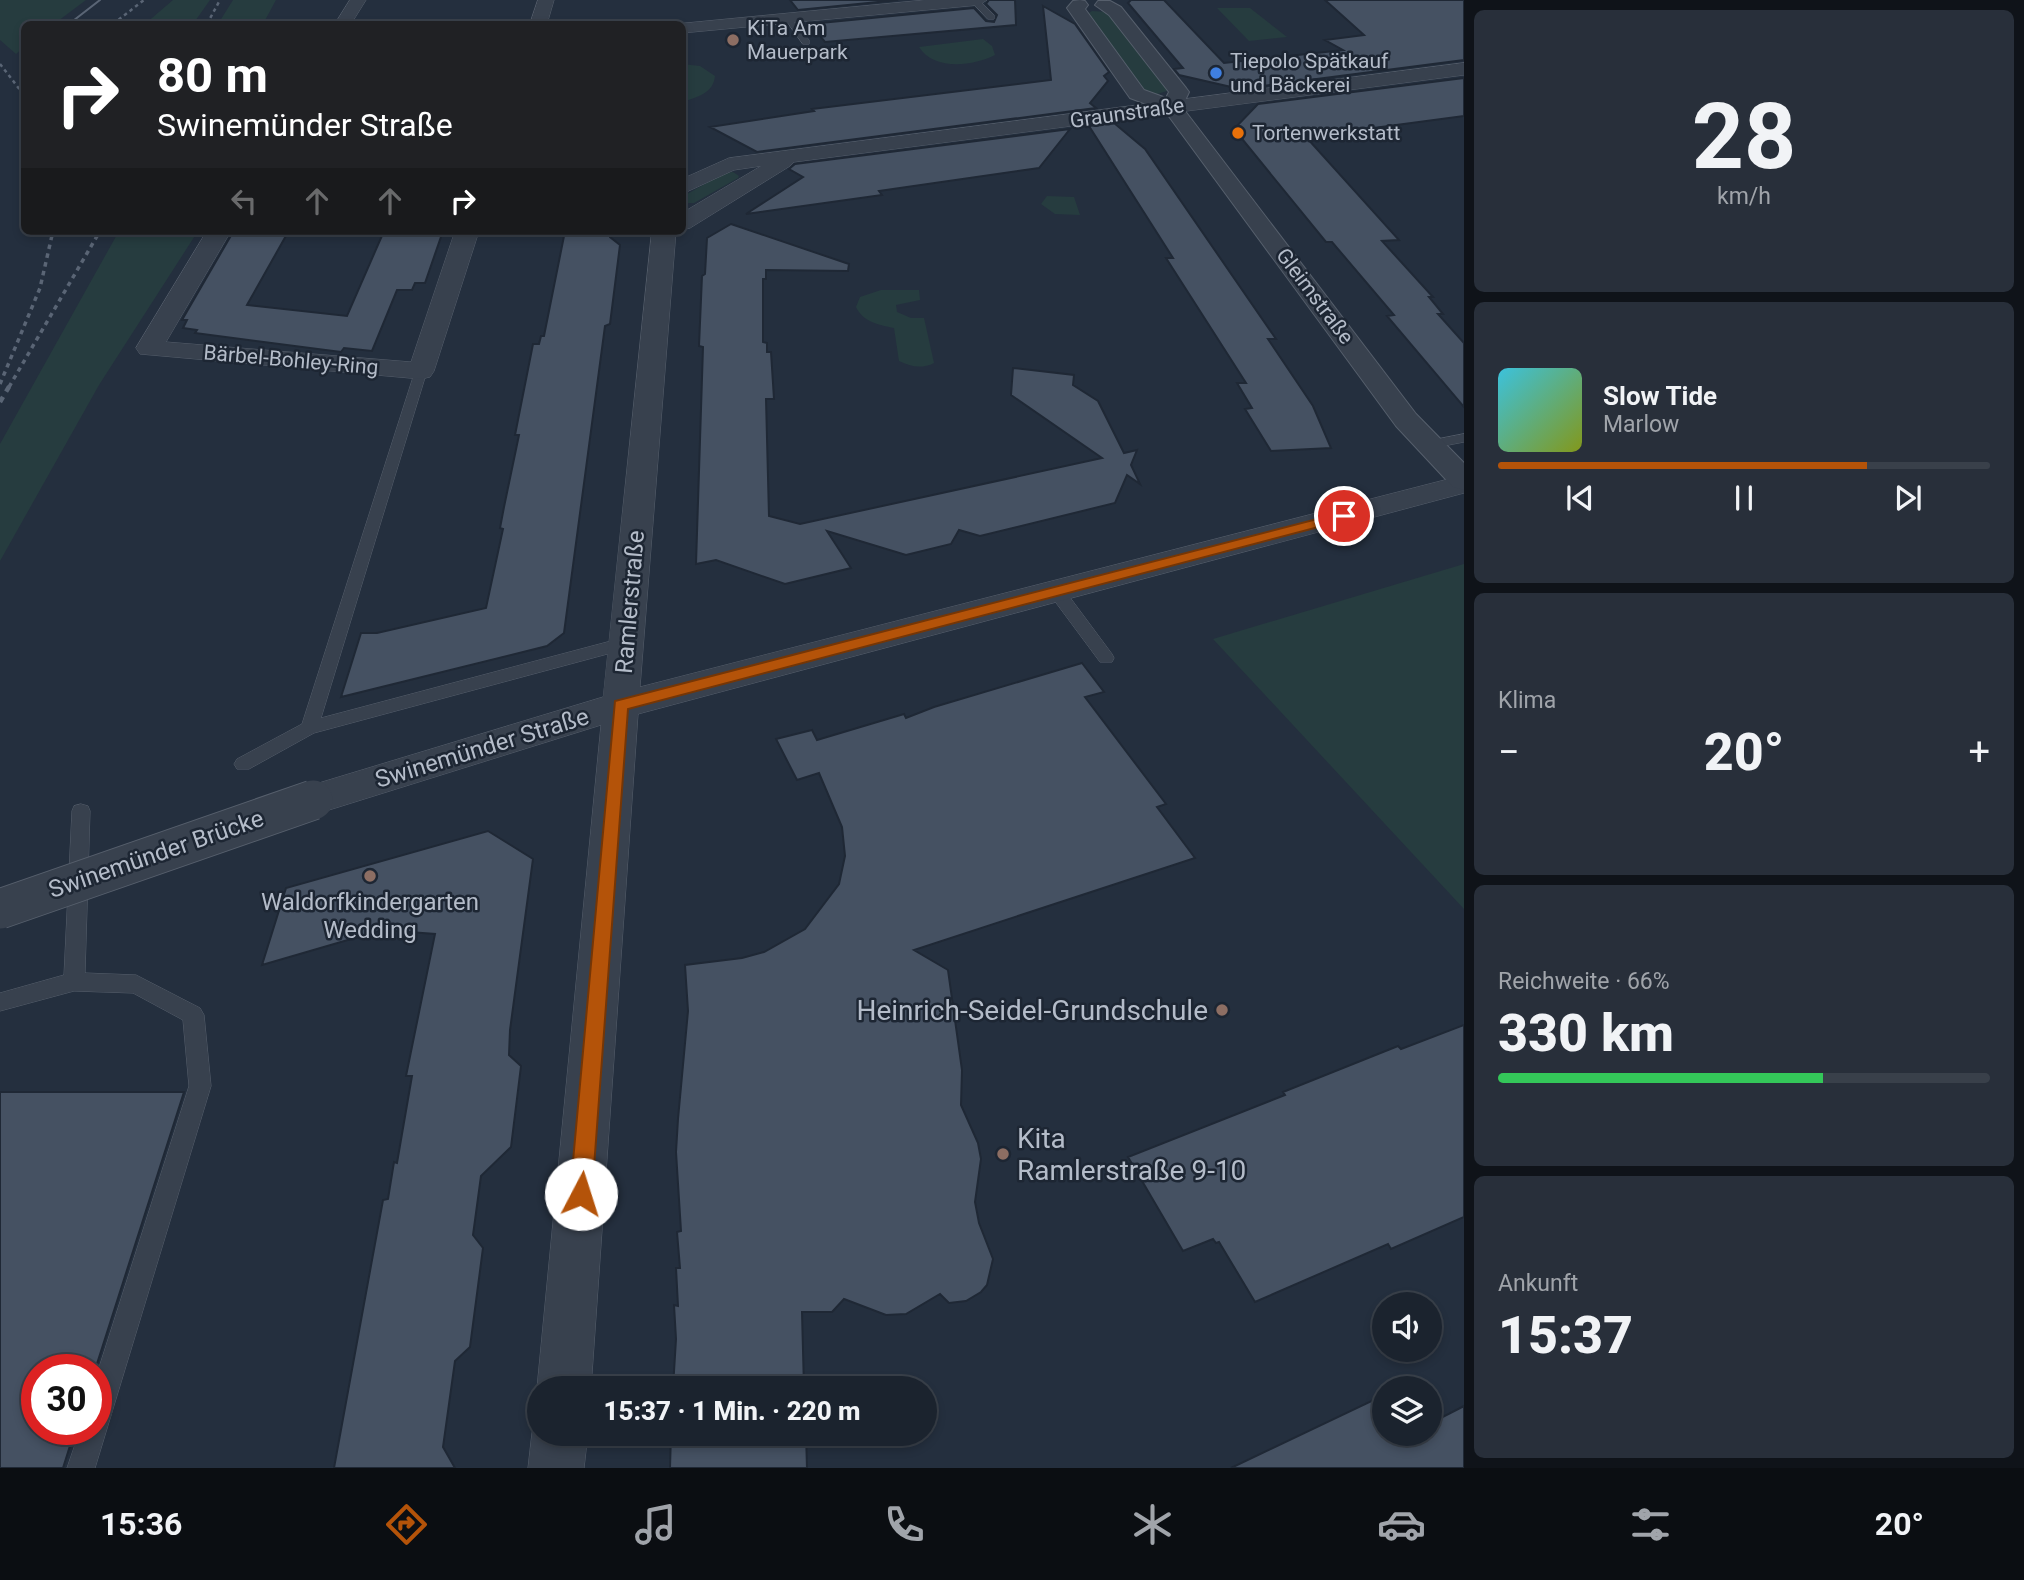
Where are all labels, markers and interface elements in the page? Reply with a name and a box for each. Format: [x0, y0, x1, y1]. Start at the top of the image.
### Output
place label: KiTa Am Mauerpark [747, 16, 848, 64]
marker: KiTa Am Mauerpark [725, 32, 741, 48]
text: 80 m [157, 47, 268, 104]
icon: right [42, 49, 133, 140]
place label: Tiepolo Spätkauf und Bäckerei [1230, 49, 1389, 97]
marker: Tiepolo Spätkauf und Bäckerei [1208, 65, 1224, 81]
text: 28 [1692, 84, 1796, 190]
street label: Graunstraße [1068, 93, 1186, 133]
text: Swinemünder Straße [157, 106, 453, 144]
place label: Tortenwerkstatt [1252, 121, 1400, 145]
marker: Tortenwerkstatt [1230, 125, 1246, 141]
icon: left [225, 182, 263, 220]
icon: ahead [298, 182, 336, 220]
icon: ahead [371, 182, 409, 220]
icon: right [444, 182, 482, 220]
text: km/h [1717, 183, 1771, 210]
street label: Gleimstraße [1271, 243, 1359, 349]
street label: Bärbel-Bohley-Ring [203, 340, 379, 380]
text: Slow Tide [1603, 381, 1717, 411]
text: Marlow [1603, 411, 1679, 438]
icon: previous [1561, 479, 1599, 517]
icon: pause [1725, 479, 1763, 517]
icon: next [1889, 479, 1927, 517]
pin [1314, 486, 1374, 546]
icon: arrive [1325, 497, 1363, 535]
street label: Ramlerstraße [610, 529, 650, 675]
text: Klima [1498, 687, 1556, 714]
street label: Swinemünder Straße [372, 702, 592, 794]
text: 20° [1704, 722, 1784, 783]
text: − [1498, 730, 1520, 774]
text: + [1968, 730, 1990, 774]
street label: Swinemünder Brücke [45, 804, 267, 904]
marker: Waldorfkindergarten Wedding [362, 868, 378, 884]
place label: Waldorfkindergarten Wedding [261, 888, 479, 944]
text: Reichweite · 66% [1498, 968, 1670, 995]
place label: Heinrich-Seidel-Grundschule [856, 994, 1208, 1027]
marker: Heinrich-Seidel-Grundschule [1214, 1002, 1230, 1018]
text: 330 km [1498, 1003, 1674, 1064]
place label: Kita Ramlerstraße 9-10 [1017, 1122, 1246, 1187]
marker: Kita Ramlerstraße 9-10 [995, 1146, 1011, 1162]
position arrow [544, 1157, 618, 1231]
text: Ankunft [1498, 1270, 1578, 1297]
map controls [1372, 1292, 1442, 1446]
button: sound [1372, 1292, 1442, 1362]
text: 15:37 [1498, 1305, 1633, 1366]
speed limit sign: 30 [21, 1354, 112, 1445]
button: layers [1372, 1376, 1442, 1446]
text: 15:37 · 1 Min. · 220 m [603, 1396, 861, 1426]
icon: directions [382, 1500, 431, 1549]
icon: music [631, 1500, 680, 1549]
icon: phone [880, 1500, 929, 1549]
icon: climate [1128, 1500, 1177, 1549]
icon: car [1377, 1500, 1426, 1549]
icon: filters [1626, 1500, 1675, 1549]
text: 15:36 [100, 1505, 182, 1543]
text: 20° [1875, 1505, 1924, 1543]

